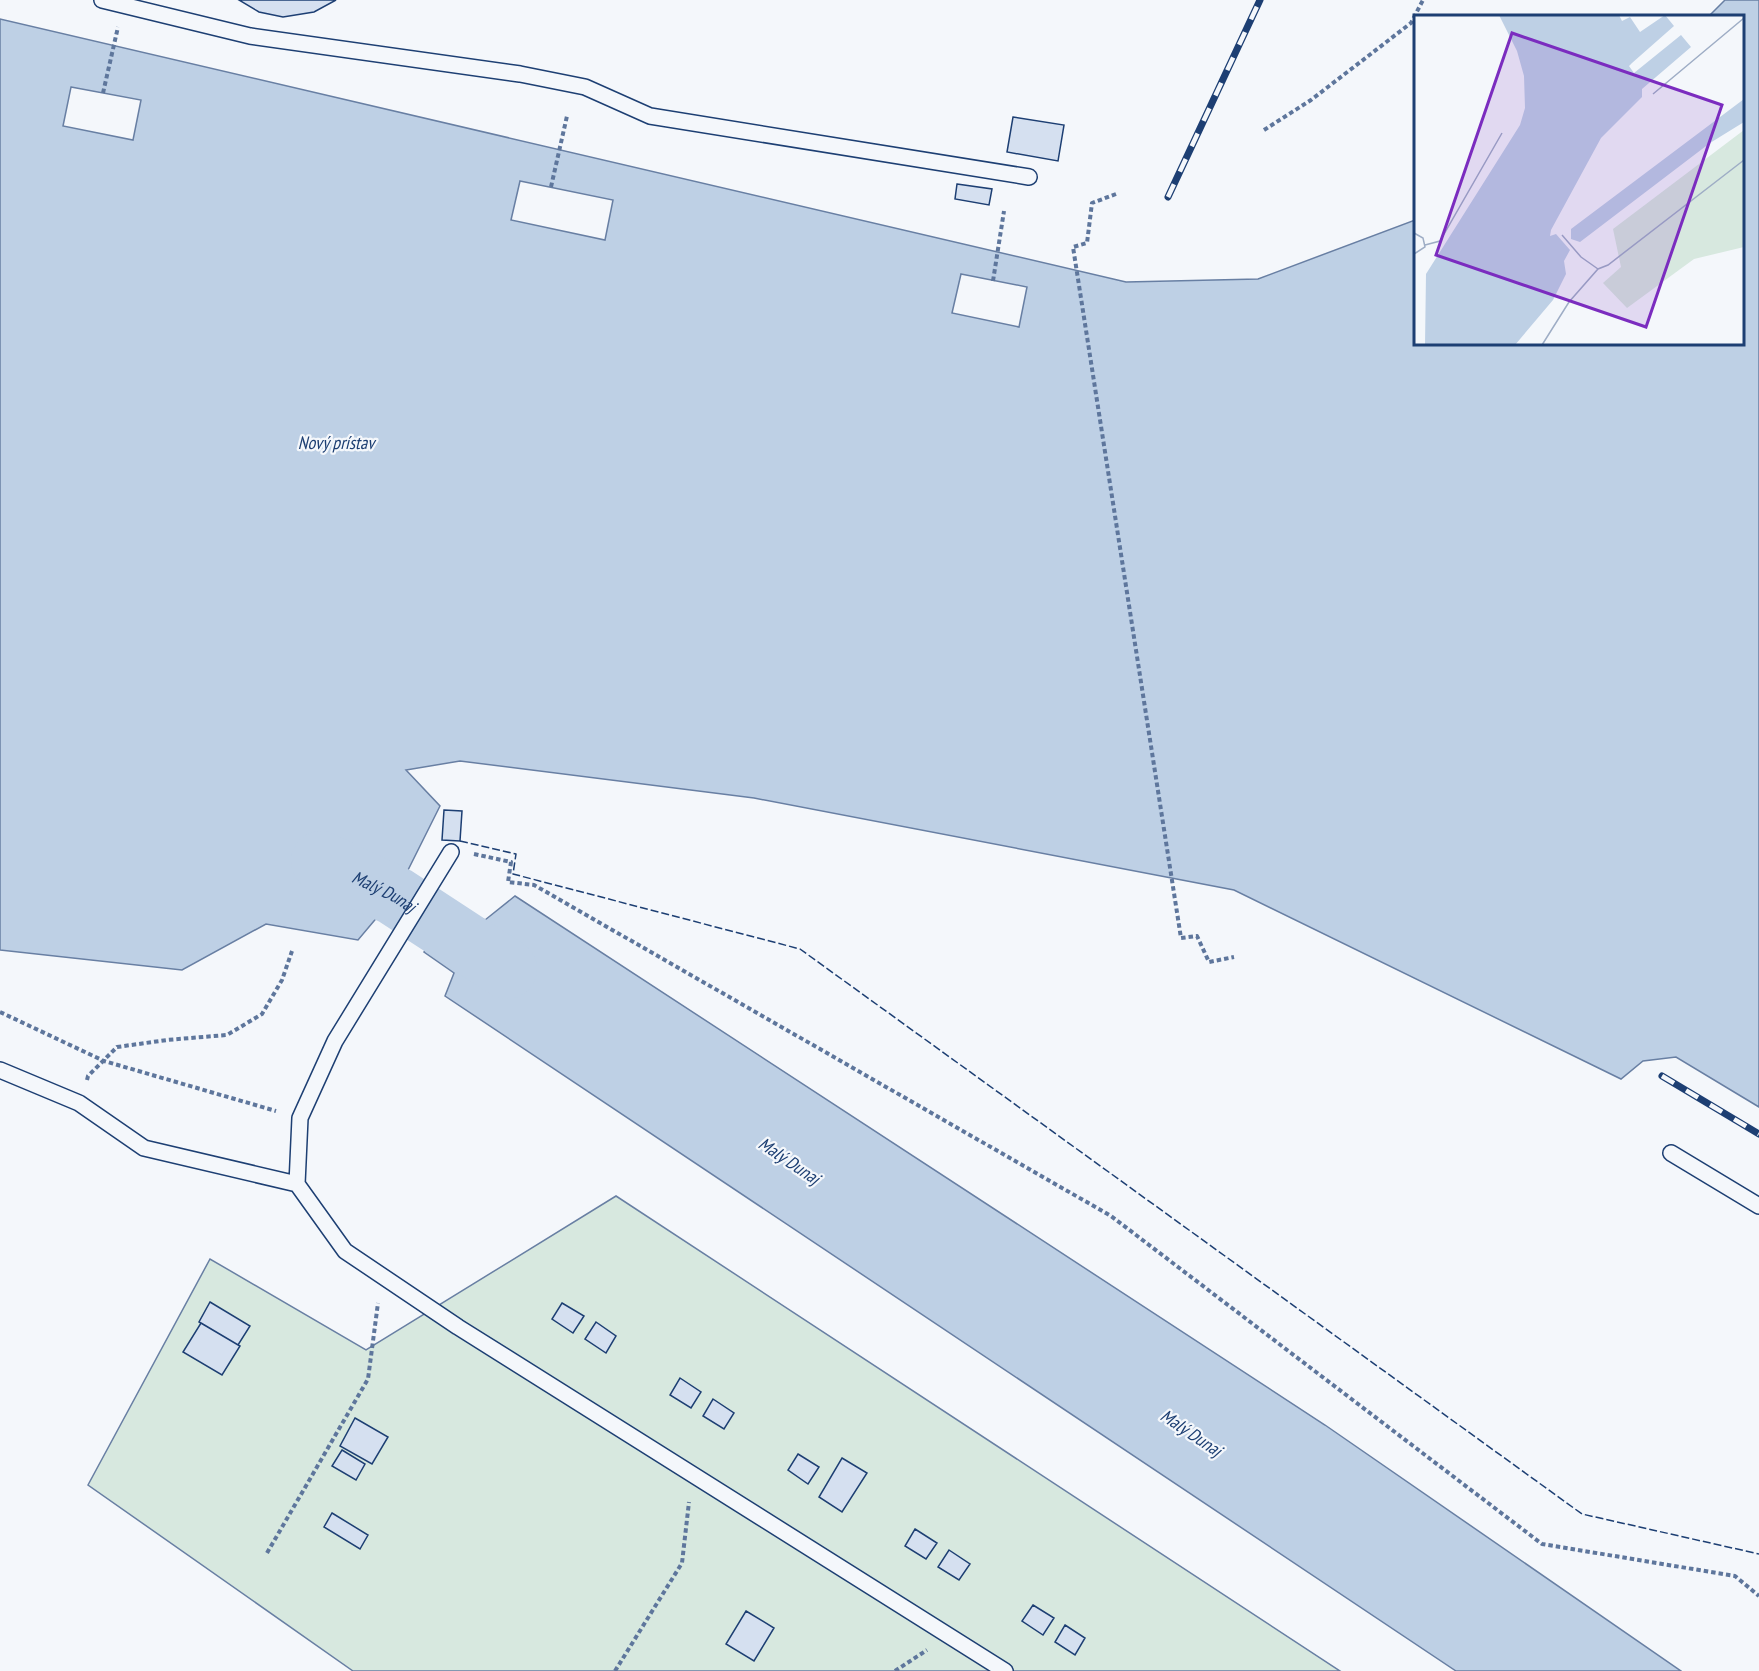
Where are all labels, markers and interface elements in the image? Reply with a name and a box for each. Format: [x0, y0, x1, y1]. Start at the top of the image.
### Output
inset map [1414, 15, 1744, 345]
water label: Nový prístav [298, 431, 377, 454]
water label: Malý Dunaj [348, 865, 422, 919]
water label: Malý Dunaj [754, 1132, 826, 1191]
water label: Malý Dunaj [1156, 1404, 1228, 1463]

